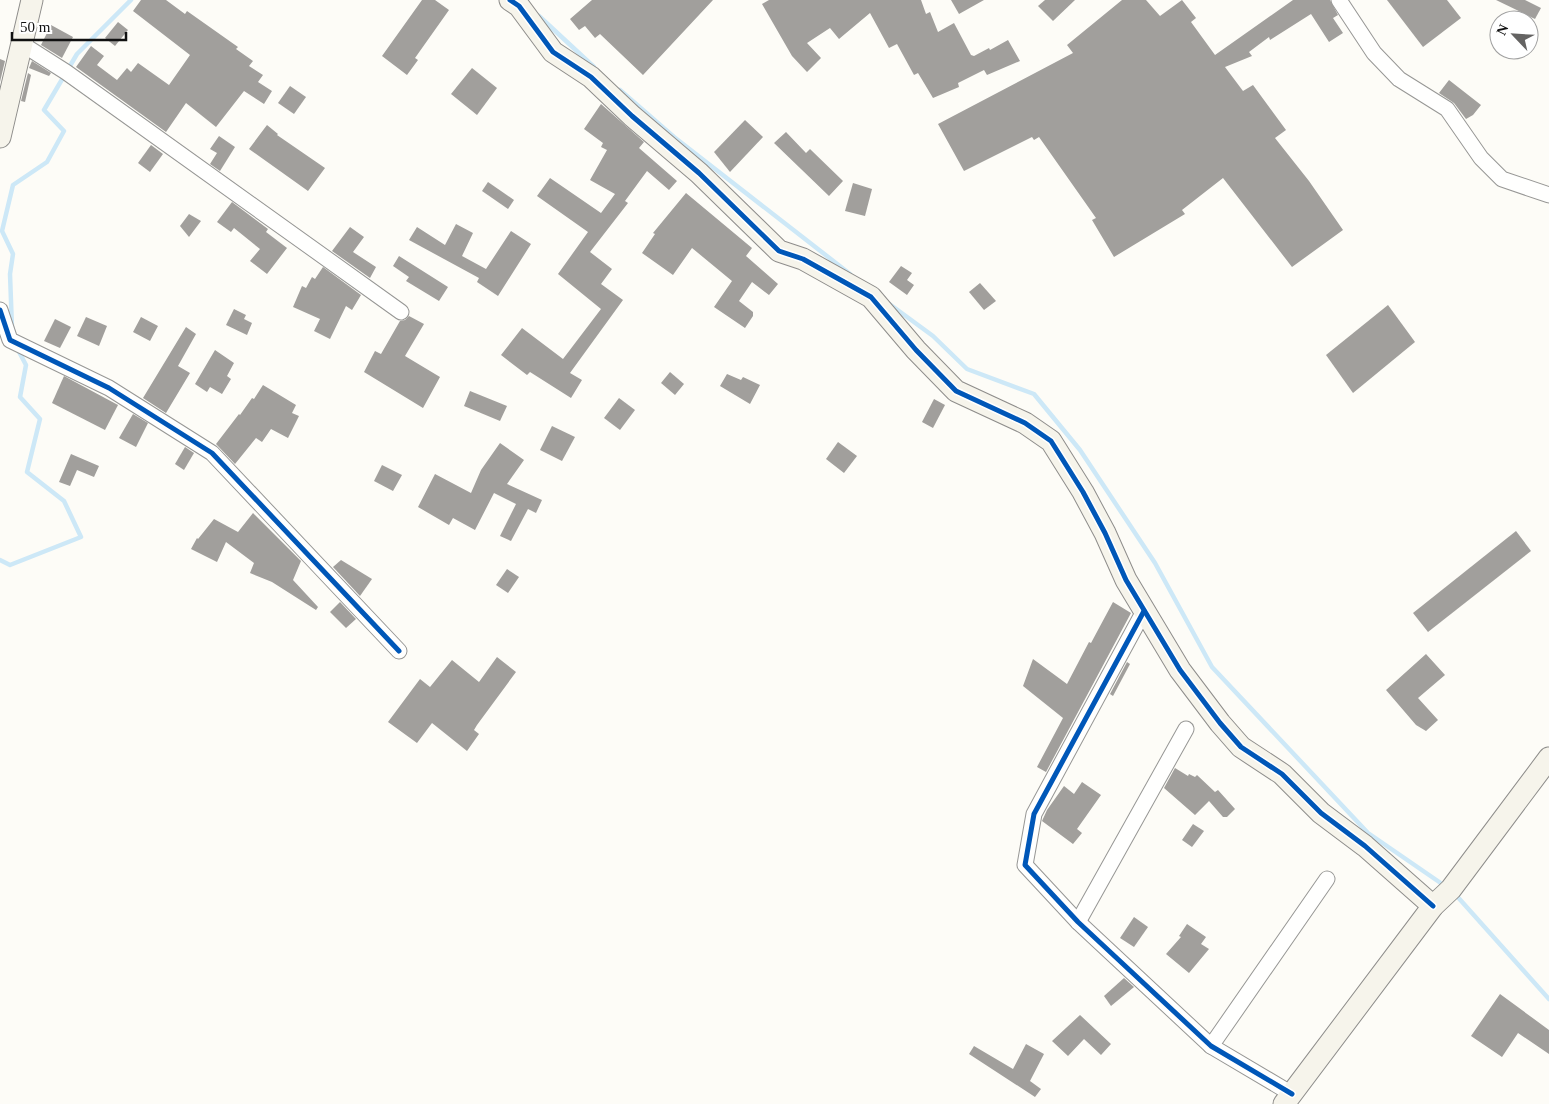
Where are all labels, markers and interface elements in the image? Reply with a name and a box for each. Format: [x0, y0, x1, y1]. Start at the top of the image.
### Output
scale bar [12, 10, 126, 42]
north arrow [1489, 10, 1539, 60]
text: 50 m [20, 19, 51, 35]
text: N [1494, 22, 1512, 37]

